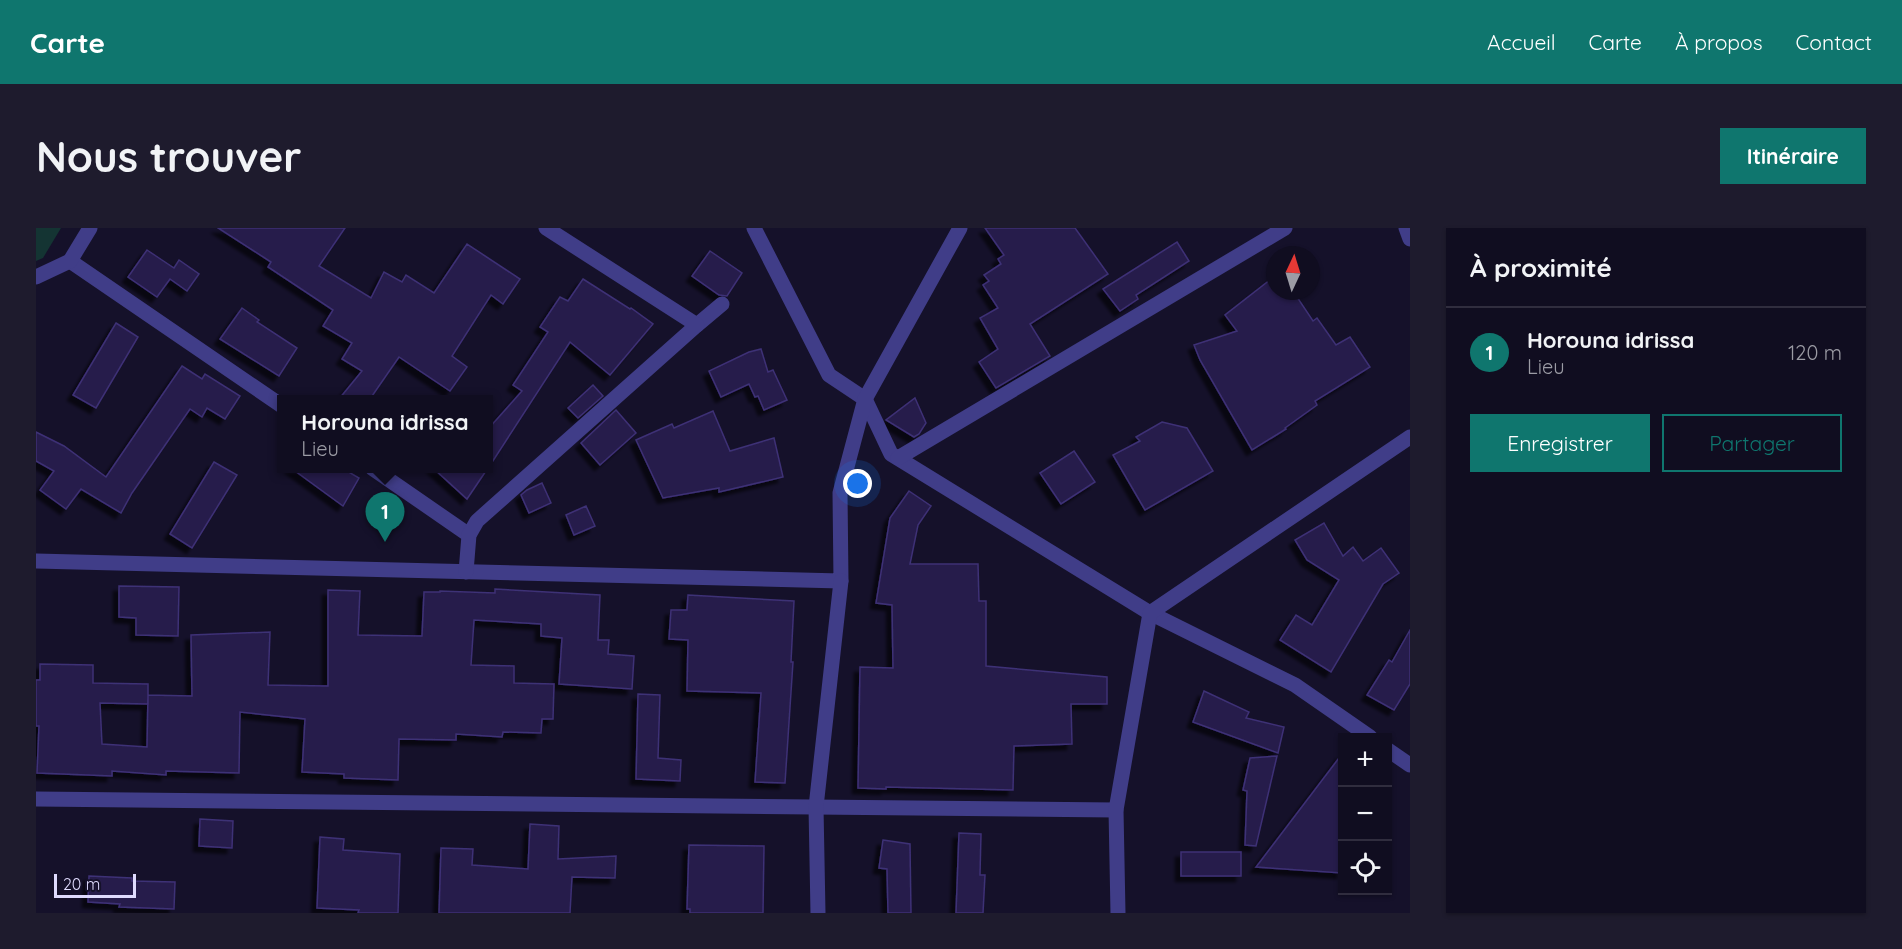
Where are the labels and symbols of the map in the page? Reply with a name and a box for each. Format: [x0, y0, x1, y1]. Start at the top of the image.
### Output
north arrow [1266, 246, 1320, 300]
your location [843, 469, 872, 498]
pin: 1 [366, 492, 404, 542]
scale bar [54, 871, 136, 898]

